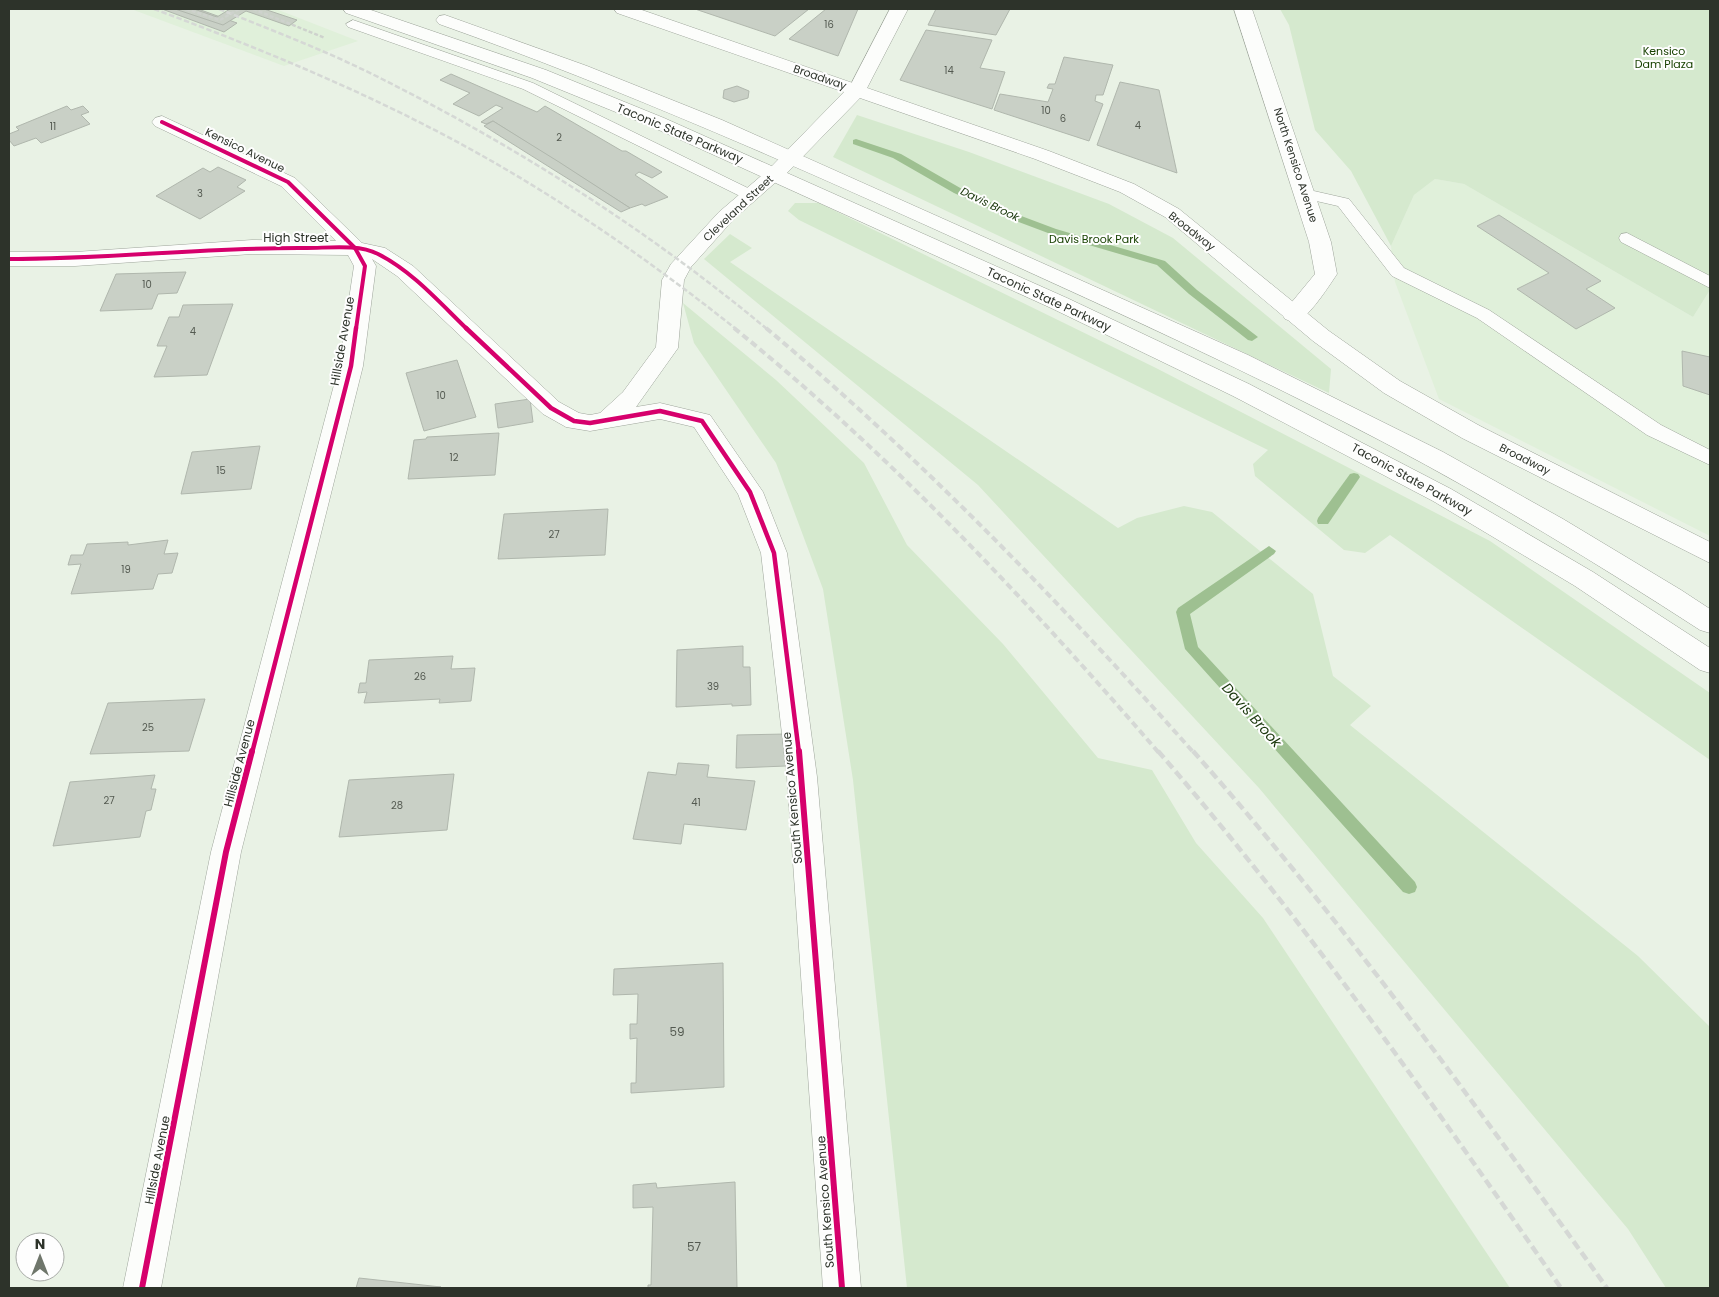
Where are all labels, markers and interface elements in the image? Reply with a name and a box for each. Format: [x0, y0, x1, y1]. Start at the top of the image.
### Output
house number: 16 [824, 17, 834, 32]
park label: Kensico Dam Plaza [1635, 43, 1693, 72]
street label: Broadway [791, 60, 850, 94]
house number: 14 [944, 63, 954, 78]
street label: Taconic State Parkway [614, 99, 746, 167]
house number: 10 [1041, 103, 1051, 118]
street label: North Kensico Avenue [1270, 106, 1322, 225]
house number: 6 [1060, 111, 1066, 126]
house number: 4 [1135, 118, 1141, 133]
house number: 11 [50, 119, 56, 134]
street label: Kensico Avenue [202, 124, 288, 176]
house number: 2 [556, 130, 562, 145]
street label: Cleveland Street [699, 171, 777, 245]
water label: Davis Brook [958, 183, 1023, 226]
house number: 3 [197, 186, 203, 201]
street label: Broadway [1165, 208, 1219, 255]
street label: High Street [263, 229, 329, 246]
park label: Davis Brook Park [1049, 231, 1139, 247]
street label: Taconic State Parkway [984, 263, 1114, 335]
house number: 10 [142, 277, 152, 292]
street label: Hillside Avenue [326, 295, 358, 387]
house number: 4 [190, 324, 196, 339]
house number: 10 [436, 388, 446, 403]
street label: Taconic State Parkway [1349, 439, 1476, 519]
street label: Broadway [1497, 439, 1554, 479]
house number: 12 [450, 450, 459, 465]
house number: 15 [216, 463, 226, 478]
house number: 27 [548, 527, 560, 542]
house number: 19 [121, 562, 131, 577]
house number: 26 [414, 669, 426, 684]
water label: Davis Brook [1217, 678, 1287, 752]
house number: 39 [707, 679, 719, 694]
street label: Hillside Avenue [219, 717, 259, 809]
house number: 25 [142, 720, 154, 735]
street label: South Kensico Avenue [778, 731, 806, 865]
house number: 27 [103, 793, 115, 808]
house number: 41 [691, 795, 701, 810]
house number: 28 [391, 798, 403, 813]
house number: 59 [669, 1023, 685, 1040]
street label: Hillside Avenue [140, 1114, 174, 1206]
street label: South Kensico Avenue [812, 1135, 838, 1269]
north arrow [15, 1232, 65, 1282]
text: N [35, 1234, 45, 1254]
house number: 57 [687, 1238, 701, 1255]

